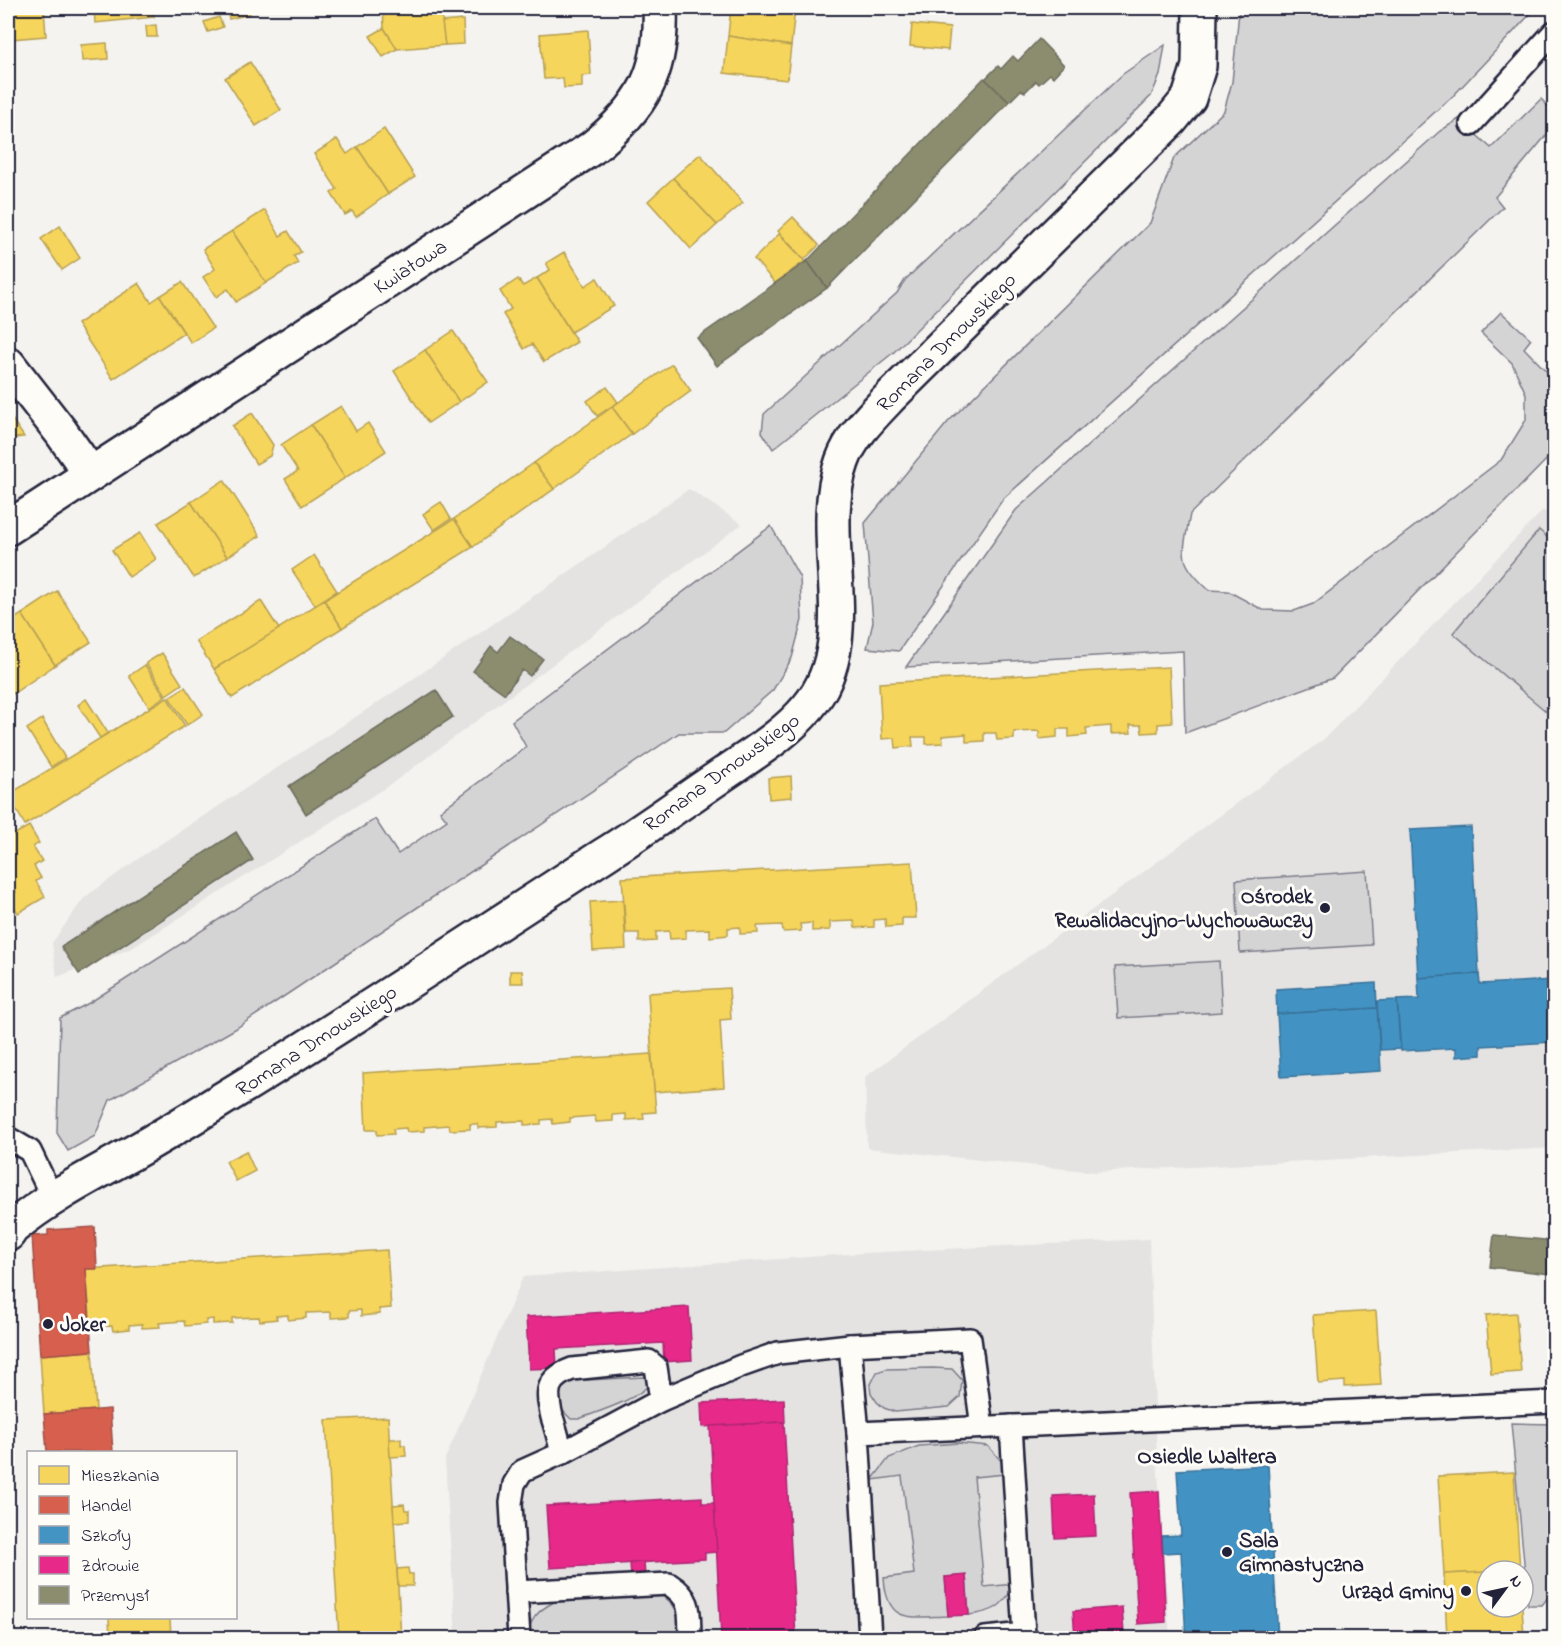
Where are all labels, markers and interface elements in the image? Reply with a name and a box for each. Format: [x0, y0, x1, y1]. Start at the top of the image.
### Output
street label: Kwiatowa [368, 233, 454, 303]
street label: Romana Dmowskiego [871, 267, 1026, 422]
street label: Romana Dmowskiego [638, 706, 808, 842]
place label: Ośrodek Rewalidacyjno-Wychowawczy [1055, 883, 1314, 939]
marker: Ośrodek Rewalidacyjno-Wychowawczy [1318, 901, 1332, 915]
street label: Romana Dmowskiego [231, 978, 405, 1107]
place label: Joker [60, 1311, 106, 1341]
marker: Joker [41, 1317, 55, 1331]
district label: Osiedle Waltera [1137, 1442, 1277, 1474]
legend [27, 1451, 237, 1619]
text: Mieszkania [81, 1464, 159, 1490]
text: Handel [81, 1494, 131, 1520]
text: Szkoły [81, 1524, 131, 1550]
place label: Sala Gimnastyczna [1239, 1527, 1364, 1583]
marker: Sala Gimnastyczna [1220, 1545, 1234, 1559]
text: Zdrowie [81, 1554, 140, 1580]
north arrow [1475, 1559, 1535, 1619]
text: N [1503, 1571, 1529, 1593]
place label: Urząd Gminy [1342, 1578, 1454, 1610]
text: Przemysł [81, 1584, 150, 1610]
marker: Urząd Gminy [1459, 1584, 1473, 1598]

